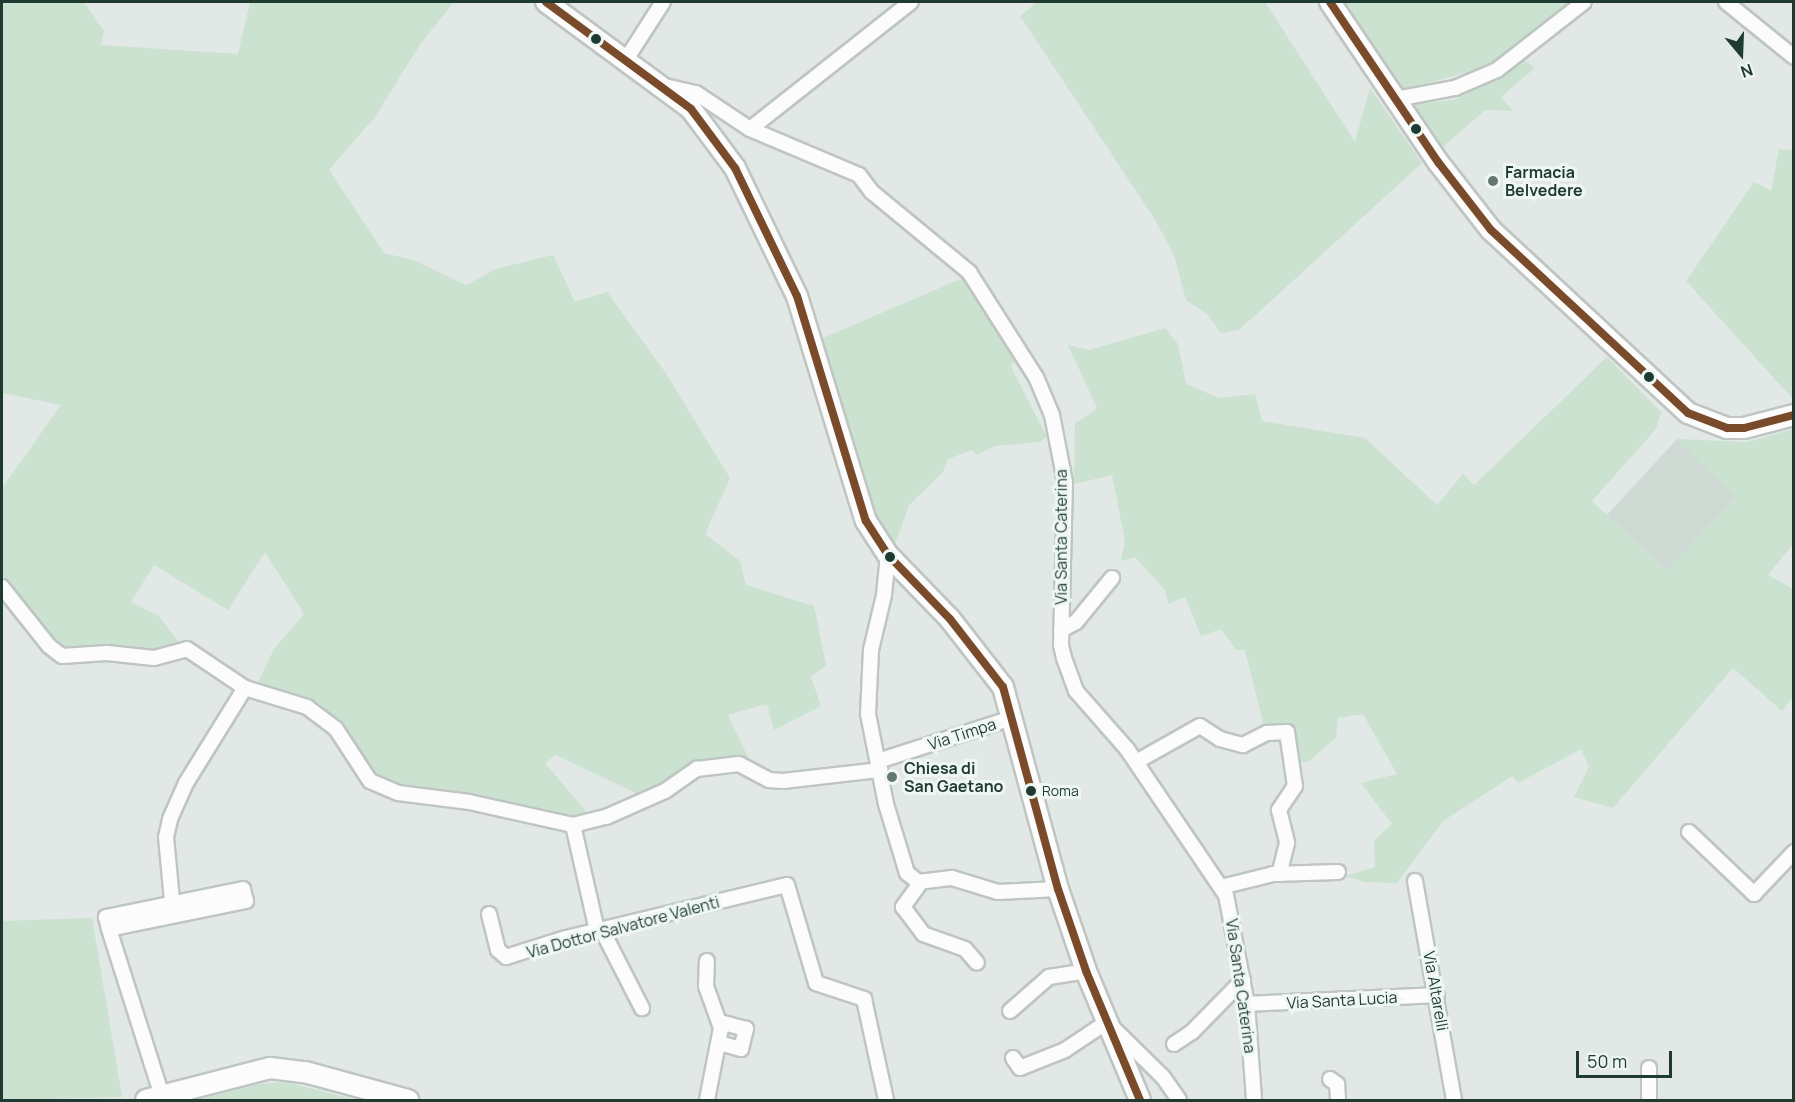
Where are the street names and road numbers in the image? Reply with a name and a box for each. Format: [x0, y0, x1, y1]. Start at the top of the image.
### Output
street label: Via Santa Caterina [1051, 469, 1071, 605]
street label: Via Timpa [926, 714, 998, 754]
street label: Via Dottor Salvatore Valenti [525, 892, 721, 962]
street label: Via Santa Caterina [1222, 918, 1260, 1054]
street label: Via Altarelli [1420, 950, 1452, 1032]
street label: Via Santa Lucia [1286, 988, 1398, 1012]

